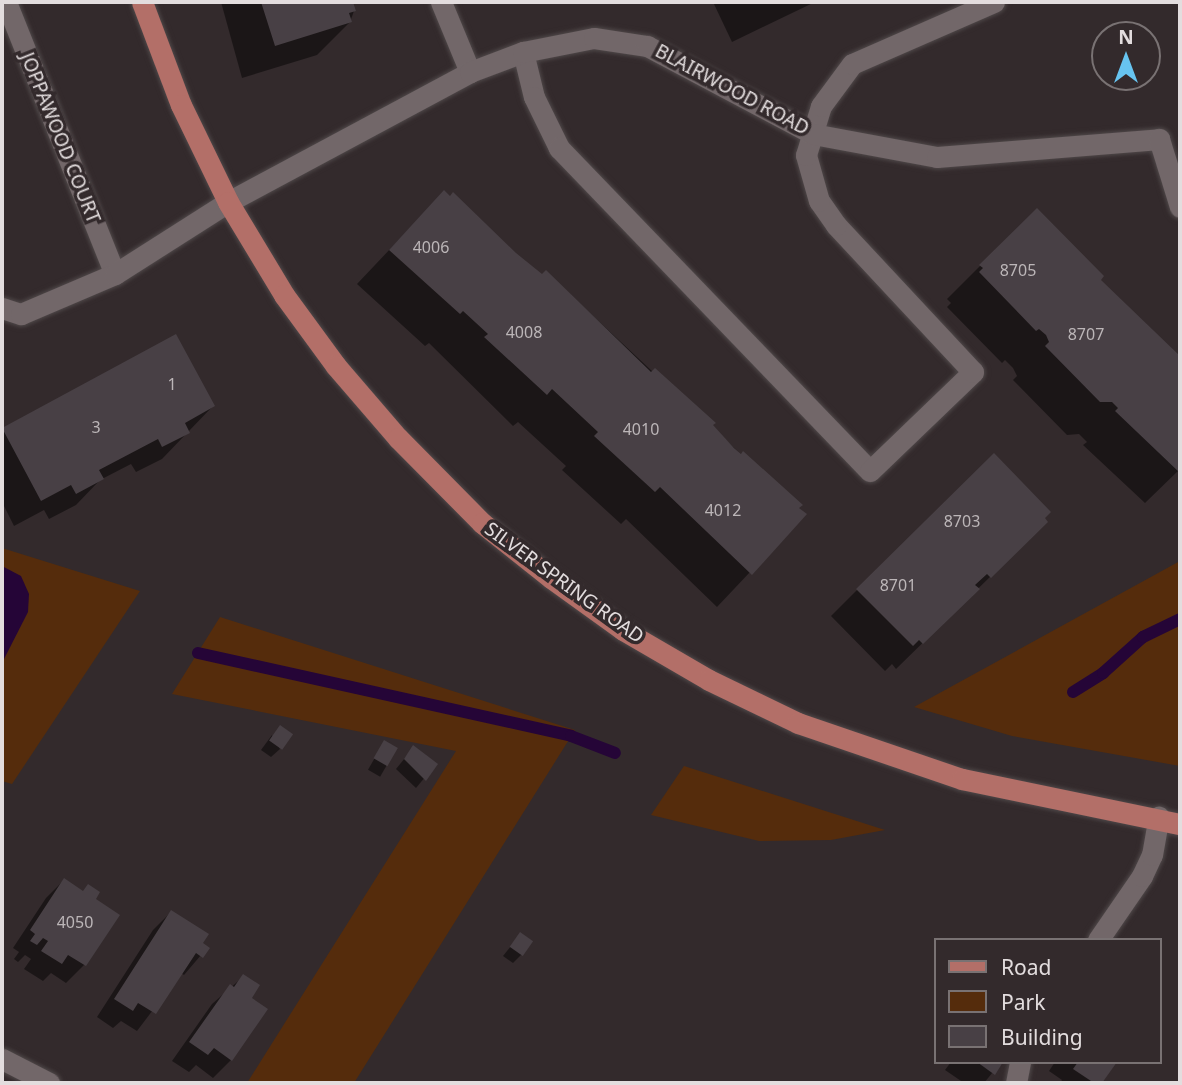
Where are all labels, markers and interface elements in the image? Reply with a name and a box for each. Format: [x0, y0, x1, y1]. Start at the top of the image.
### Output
north arrow [1091, 21, 1161, 91]
text: N [1118, 24, 1134, 50]
street label: BLAIRWOOD ROAD [651, 40, 813, 140]
street label: JOPPAWOOD COURT [15, 49, 105, 227]
house number: 4006 [413, 237, 449, 257]
house number: 8705 [1000, 260, 1036, 280]
house number: 4008 [506, 322, 542, 342]
house number: 8707 [1068, 324, 1104, 344]
house number: 1 [167, 374, 177, 394]
house number: 3 [91, 417, 101, 437]
house number: 4010 [623, 419, 659, 439]
house number: 4012 [705, 500, 741, 520]
house number: 8703 [944, 511, 980, 531]
street label: SILVER SPRING ROAD [480, 518, 648, 648]
house number: 8701 [880, 575, 916, 595]
house number: 4050 [57, 912, 93, 932]
legend [934, 938, 1161, 1064]
text: Road [1001, 953, 1051, 981]
text: Park [1001, 988, 1045, 1016]
text: Building [1001, 1023, 1083, 1051]

